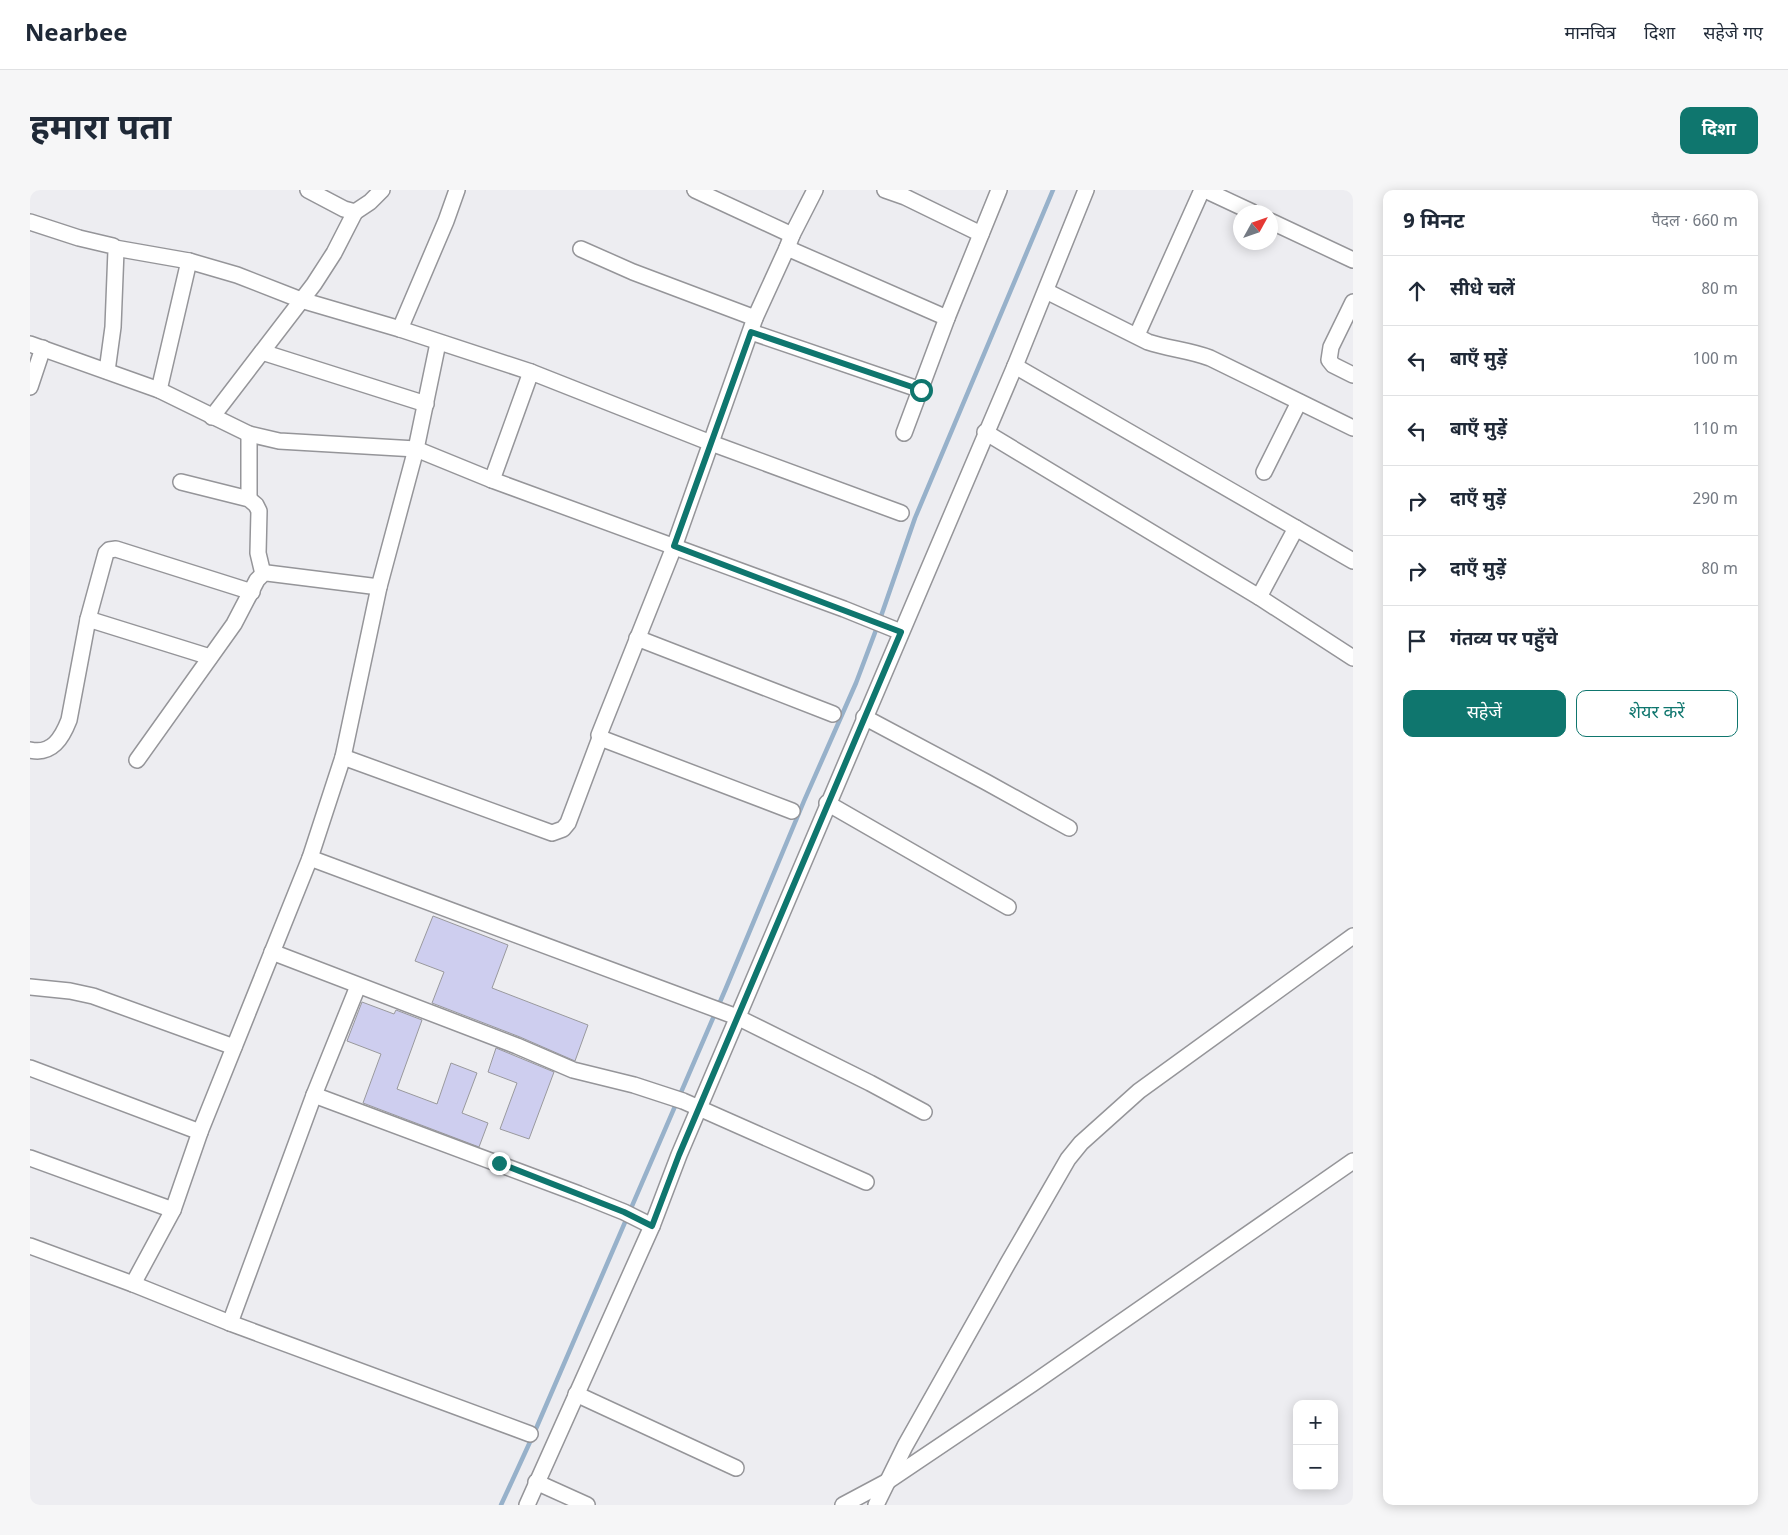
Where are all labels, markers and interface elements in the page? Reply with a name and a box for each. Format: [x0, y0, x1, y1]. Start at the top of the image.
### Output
text: Nearbee [25, 19, 128, 51]
text: मानचित्र [1565, 23, 1616, 46]
text: दिशा [1644, 23, 1675, 46]
text: सहेजे गए [1703, 23, 1763, 46]
button: दिशा [1680, 107, 1758, 154]
text: हमारा पता [30, 108, 171, 153]
north arrow [1233, 205, 1278, 250]
text: 9 मिनट [1403, 209, 1464, 237]
text: पैदल · 660 m [1651, 212, 1738, 233]
icon: ahead [1403, 277, 1431, 305]
text: सीधे चलें [1450, 278, 1515, 303]
text: 80 m [1701, 280, 1738, 301]
icon: left [1403, 347, 1431, 375]
text: बाएँ मुड़ें [1450, 348, 1507, 373]
text: 100 m [1692, 350, 1738, 371]
route start [910, 379, 933, 402]
icon: left [1403, 417, 1431, 445]
text: बाएँ मुड़ें [1450, 418, 1507, 443]
text: 110 m [1692, 420, 1738, 441]
icon: right [1403, 487, 1431, 515]
text: दाएँ मुड़ें [1450, 488, 1506, 513]
text: 290 m [1692, 490, 1738, 511]
icon: right [1403, 557, 1431, 585]
text: दाएँ मुड़ें [1450, 558, 1506, 583]
text: 80 m [1701, 560, 1738, 581]
icon: arrive [1403, 627, 1431, 655]
text: गंतव्य पर पहुँचे [1450, 628, 1558, 653]
button: सहेजें [1403, 690, 1566, 737]
button: शेयर करें [1576, 690, 1738, 737]
route end [488, 1152, 511, 1175]
map controls [1293, 1400, 1338, 1490]
button: + [1293, 1400, 1338, 1445]
button: − [1293, 1445, 1338, 1490]

